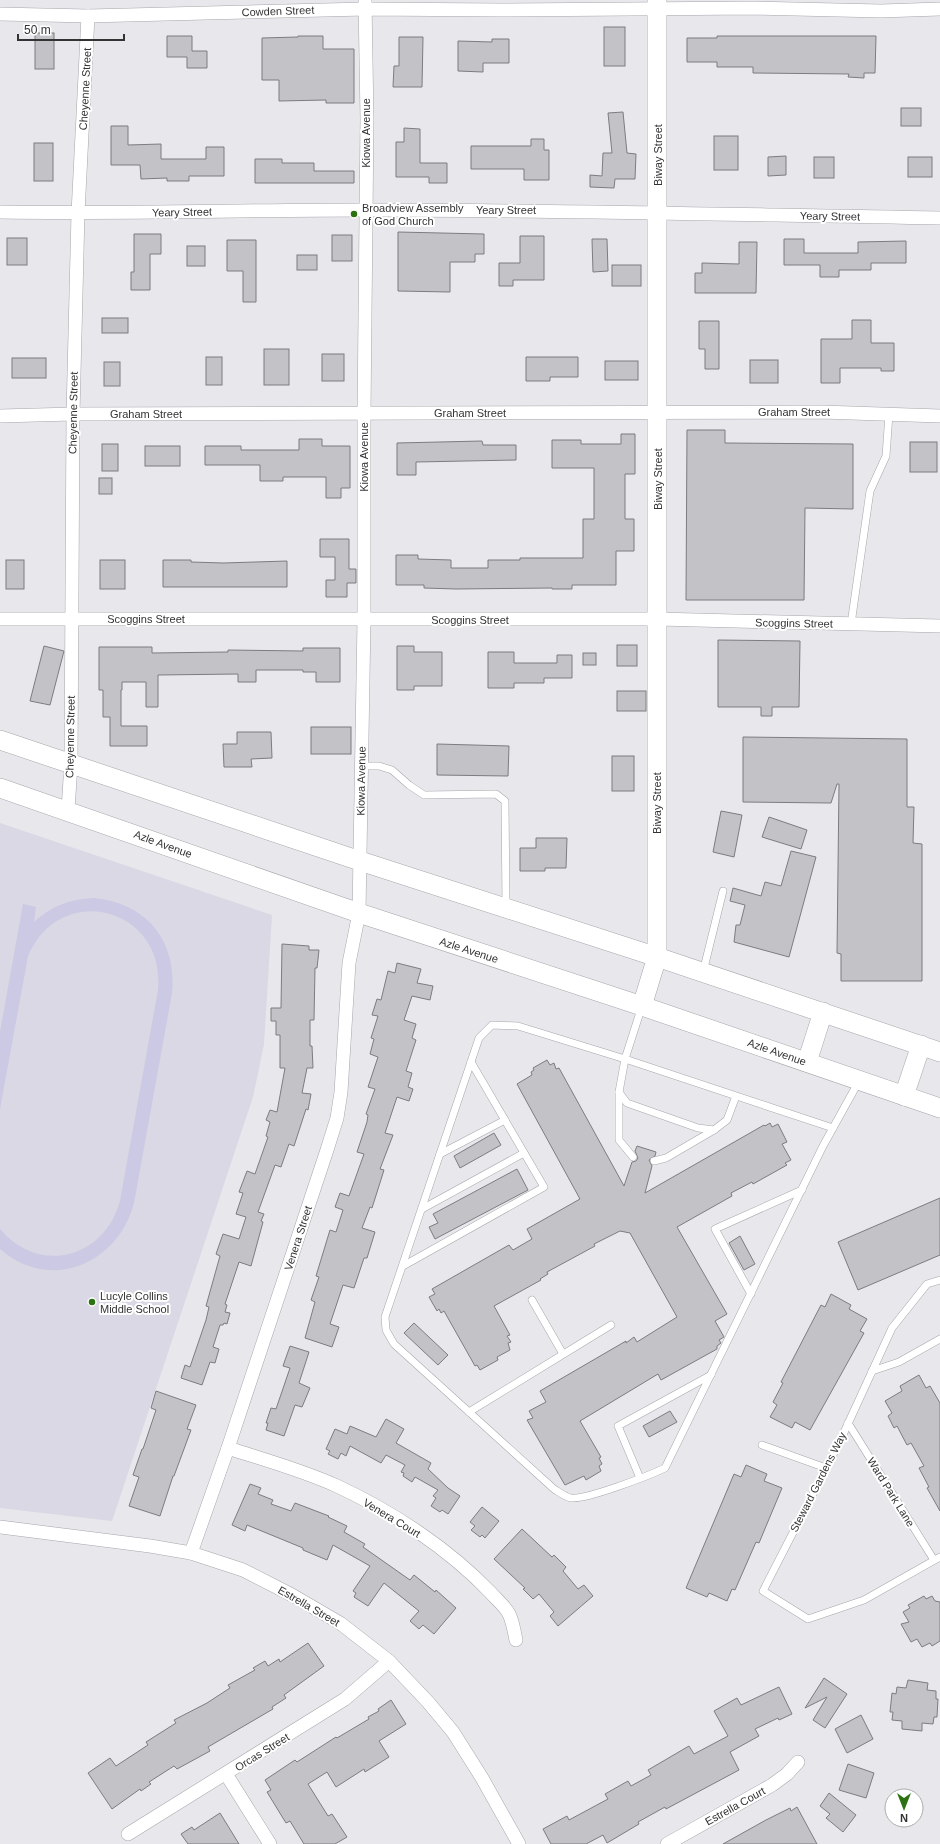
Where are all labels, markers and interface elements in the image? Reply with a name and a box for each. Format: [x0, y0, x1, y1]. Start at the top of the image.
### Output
street label: Cowden Street [241, 4, 315, 18]
scale bar [18, 16, 124, 42]
text: 50 m [24, 23, 51, 37]
street label: Cheyenne Street [77, 47, 93, 131]
street label: Kiowa Avenue [360, 98, 372, 168]
street label: Biway Street [652, 124, 664, 186]
place label: Broadview Assembly of God Church [362, 202, 464, 227]
street label: Yeary Street [476, 204, 536, 216]
street label: Yeary Street [152, 205, 212, 219]
marker: Broadview Assembly of God Church [349, 209, 359, 219]
street label: Yeary Street [800, 209, 860, 223]
street label: Cheyenne Street [66, 372, 80, 454]
street label: Graham Street [758, 406, 830, 418]
street label: Graham Street [434, 407, 506, 419]
street label: Graham Street [110, 408, 182, 420]
street label: Kiowa Avenue [358, 422, 370, 492]
street label: Biway Street [652, 448, 664, 510]
street label: Scoggins Street [107, 613, 185, 625]
street label: Scoggins Street [431, 614, 509, 626]
street label: Scoggins Street [755, 616, 833, 630]
street label: Cheyenne Street [63, 696, 77, 778]
street label: Kiowa Avenue [354, 746, 368, 816]
street label: Biway Street [651, 772, 663, 834]
street label: Azle Avenue [132, 828, 194, 860]
street label: Azle Avenue [438, 935, 500, 965]
street label: Azle Avenue [746, 1036, 808, 1068]
street label: Venera Street [282, 1204, 314, 1272]
place label: Lucyle Collins Middle School [100, 1290, 169, 1315]
marker: Lucyle Collins Middle School [87, 1297, 97, 1307]
street label: Steward Gardens Way [788, 1430, 849, 1534]
street label: Ward Park Lane [865, 1455, 917, 1529]
street label: Venera Court [361, 1496, 423, 1540]
street label: Estrella Street [276, 1584, 342, 1628]
street label: Orcas Street [233, 1731, 291, 1773]
street label: Estrella Court [703, 1785, 767, 1827]
north arrow [884, 1788, 924, 1828]
text: N [900, 1812, 908, 1824]

